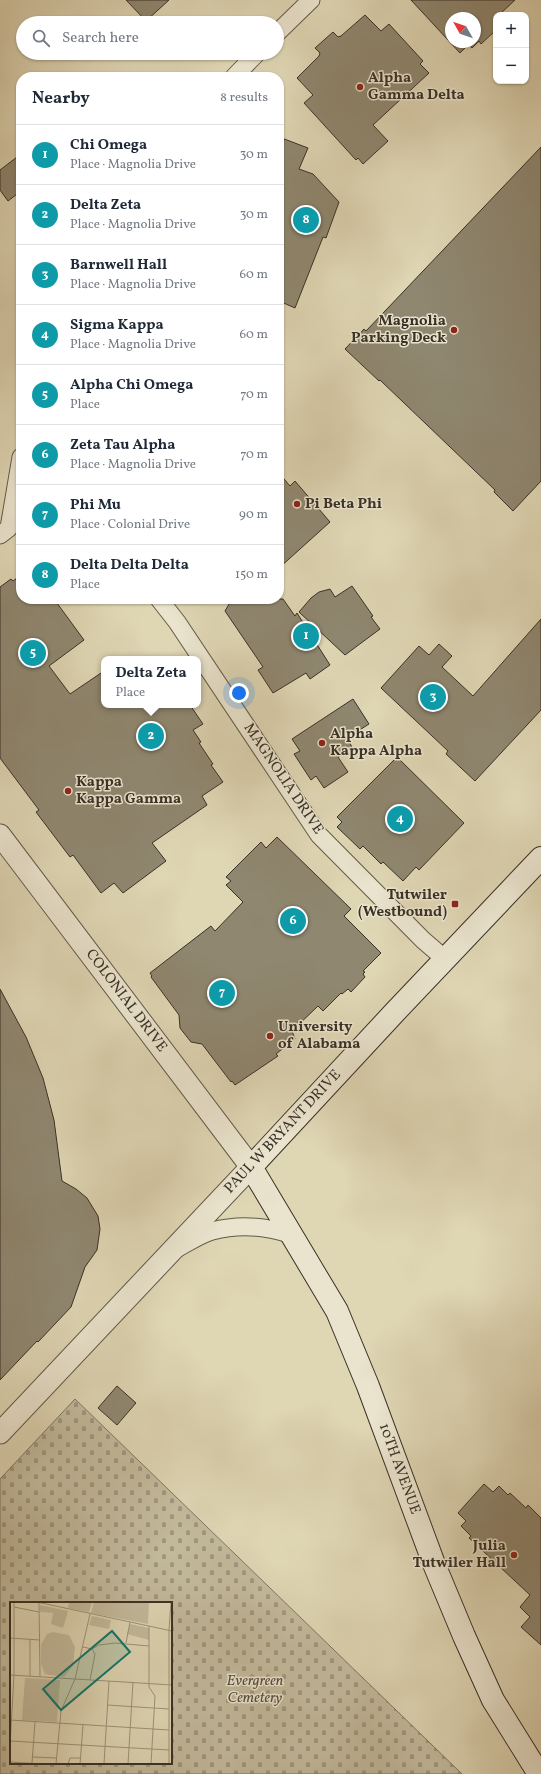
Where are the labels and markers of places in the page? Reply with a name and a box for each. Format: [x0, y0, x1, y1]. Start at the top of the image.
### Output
place label: Alpha Gamma Delta [368, 68, 465, 106]
marker: Alpha Gamma Delta [355, 82, 365, 92]
pin: 8 [293, 205, 319, 235]
place label: Magnolia Parking Deck [351, 311, 446, 349]
marker: Magnolia Parking Deck [449, 325, 459, 335]
place label: Pi Beta Phi [305, 494, 382, 515]
marker: Pi Beta Phi [292, 499, 302, 509]
pin: 1 [293, 621, 319, 651]
pin: 5 [20, 638, 46, 668]
pin: 3 [420, 682, 446, 712]
pin: 2 [138, 721, 164, 751]
place label: Alpha Kappa Alpha [330, 724, 422, 762]
marker: Alpha Kappa Alpha [317, 738, 327, 748]
place label: Kappa Kappa Gamma [76, 772, 181, 810]
marker: Kappa Kappa Gamma [63, 786, 73, 796]
pin: 4 [387, 804, 413, 834]
place label: Tutwiler (Westbound) [358, 885, 447, 923]
marker: Tutwiler (Westbound) [450, 899, 460, 909]
pin: 6 [280, 906, 306, 936]
pin: 7 [209, 978, 235, 1008]
place label: University of Alabama [278, 1017, 361, 1055]
marker: University of Alabama [265, 1031, 275, 1041]
place label: Julia Tutwiler Hall [412, 1536, 506, 1574]
marker: Julia Tutwiler Hall [509, 1550, 519, 1560]

